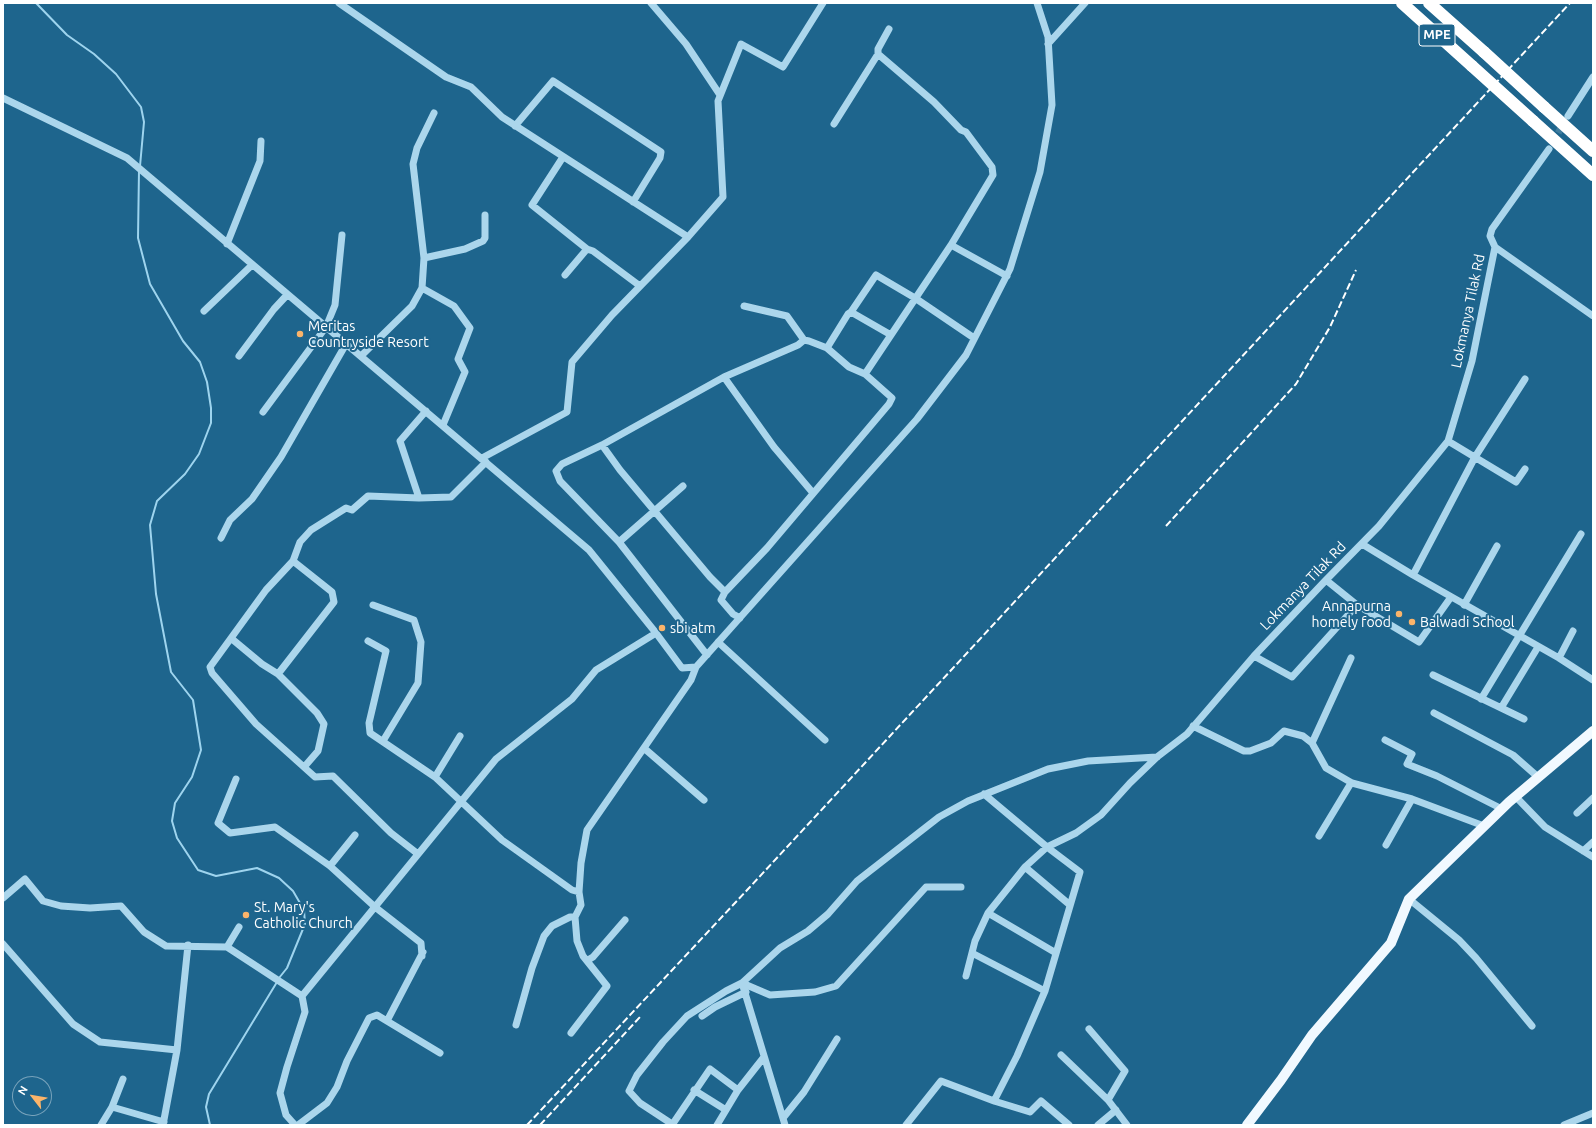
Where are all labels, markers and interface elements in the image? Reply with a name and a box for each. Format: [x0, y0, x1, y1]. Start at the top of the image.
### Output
road number: MPE [1419, 24, 1455, 46]
street label: Lokmanya Tilak Rd [1448, 252, 1488, 370]
place label: Meritas Countryside Resort [308, 318, 429, 350]
marker: Meritas Countryside Resort [295, 329, 305, 339]
street label: Lokmanya Tilak Rd [1257, 538, 1349, 634]
place label: Annapurna homely food [1312, 598, 1391, 630]
marker: Annapurna homely food [1394, 609, 1404, 619]
place label: Balwadi School [1420, 614, 1514, 630]
marker: Balwadi School [1407, 617, 1417, 627]
place label: sbi atm [670, 620, 716, 636]
marker: sbi atm [657, 623, 667, 633]
place label: St. Mary's Catholic Church [254, 899, 353, 932]
marker: St. Mary's Catholic Church [241, 910, 251, 920]
north arrow [12, 1076, 52, 1116]
text: N [15, 1084, 30, 1097]

